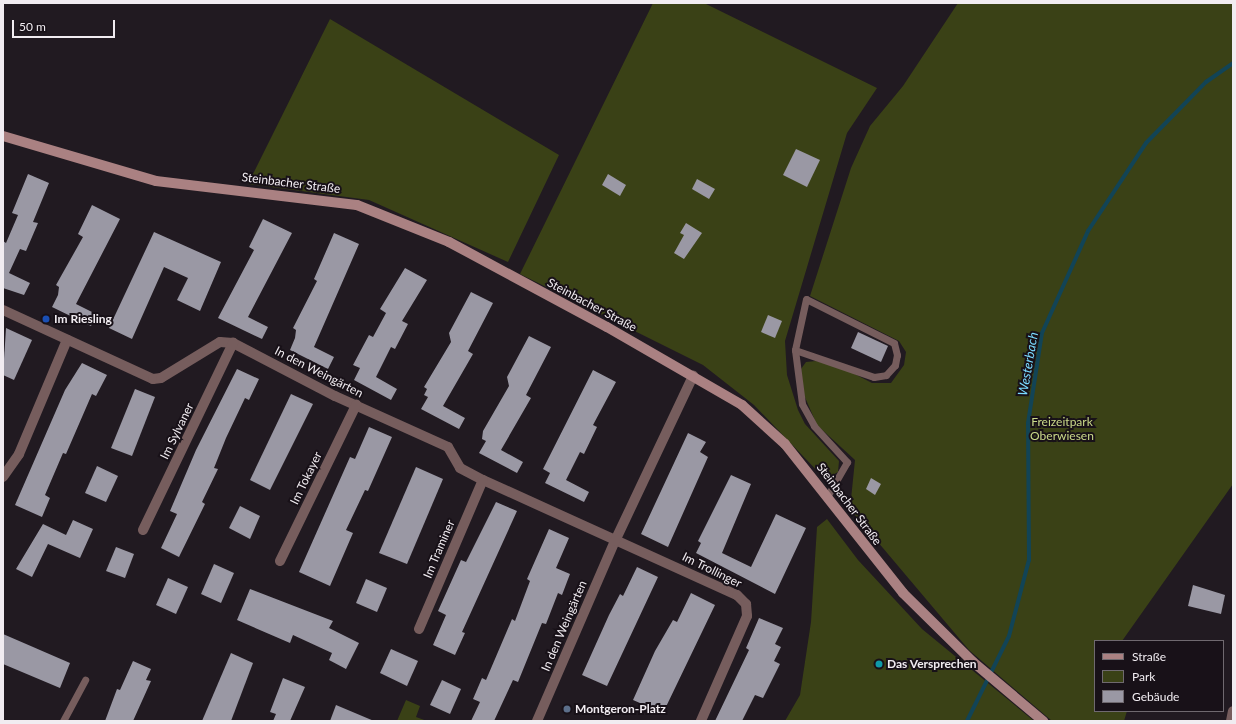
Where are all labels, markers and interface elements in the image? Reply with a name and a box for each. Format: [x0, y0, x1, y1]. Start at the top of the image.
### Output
scale bar [14, 12, 117, 38]
text: 50 m [19, 19, 46, 34]
street label: Steinbacher Straße [241, 170, 341, 196]
street label: Steinbacher Straße [545, 275, 639, 335]
place label: Im Riesling [54, 312, 112, 326]
marker: Im Riesling [41, 314, 51, 324]
water label: Westerbach [1015, 331, 1041, 397]
street label: In den Weingärten [272, 343, 366, 401]
street label: Im Sylvaner [157, 400, 197, 462]
park label: Freizeitpark Oberwiesen [1030, 415, 1094, 443]
street label: Im Tokayer [287, 449, 325, 507]
street label: Steinbacher Straße [813, 460, 885, 548]
street label: Im Traminer [420, 517, 458, 581]
street label: Im Trollinger [680, 549, 744, 591]
street label: In den Weingärten [538, 578, 590, 674]
legend [1094, 640, 1224, 712]
text: Straße [1132, 649, 1166, 664]
place label: Das Versprechen [887, 657, 977, 671]
marker: Das Versprechen [874, 659, 884, 669]
text: Park [1132, 669, 1155, 684]
text: Gebäude [1132, 689, 1179, 704]
place label: Montgeron-Platz [575, 702, 666, 716]
marker: Montgeron-Platz [562, 704, 572, 714]

